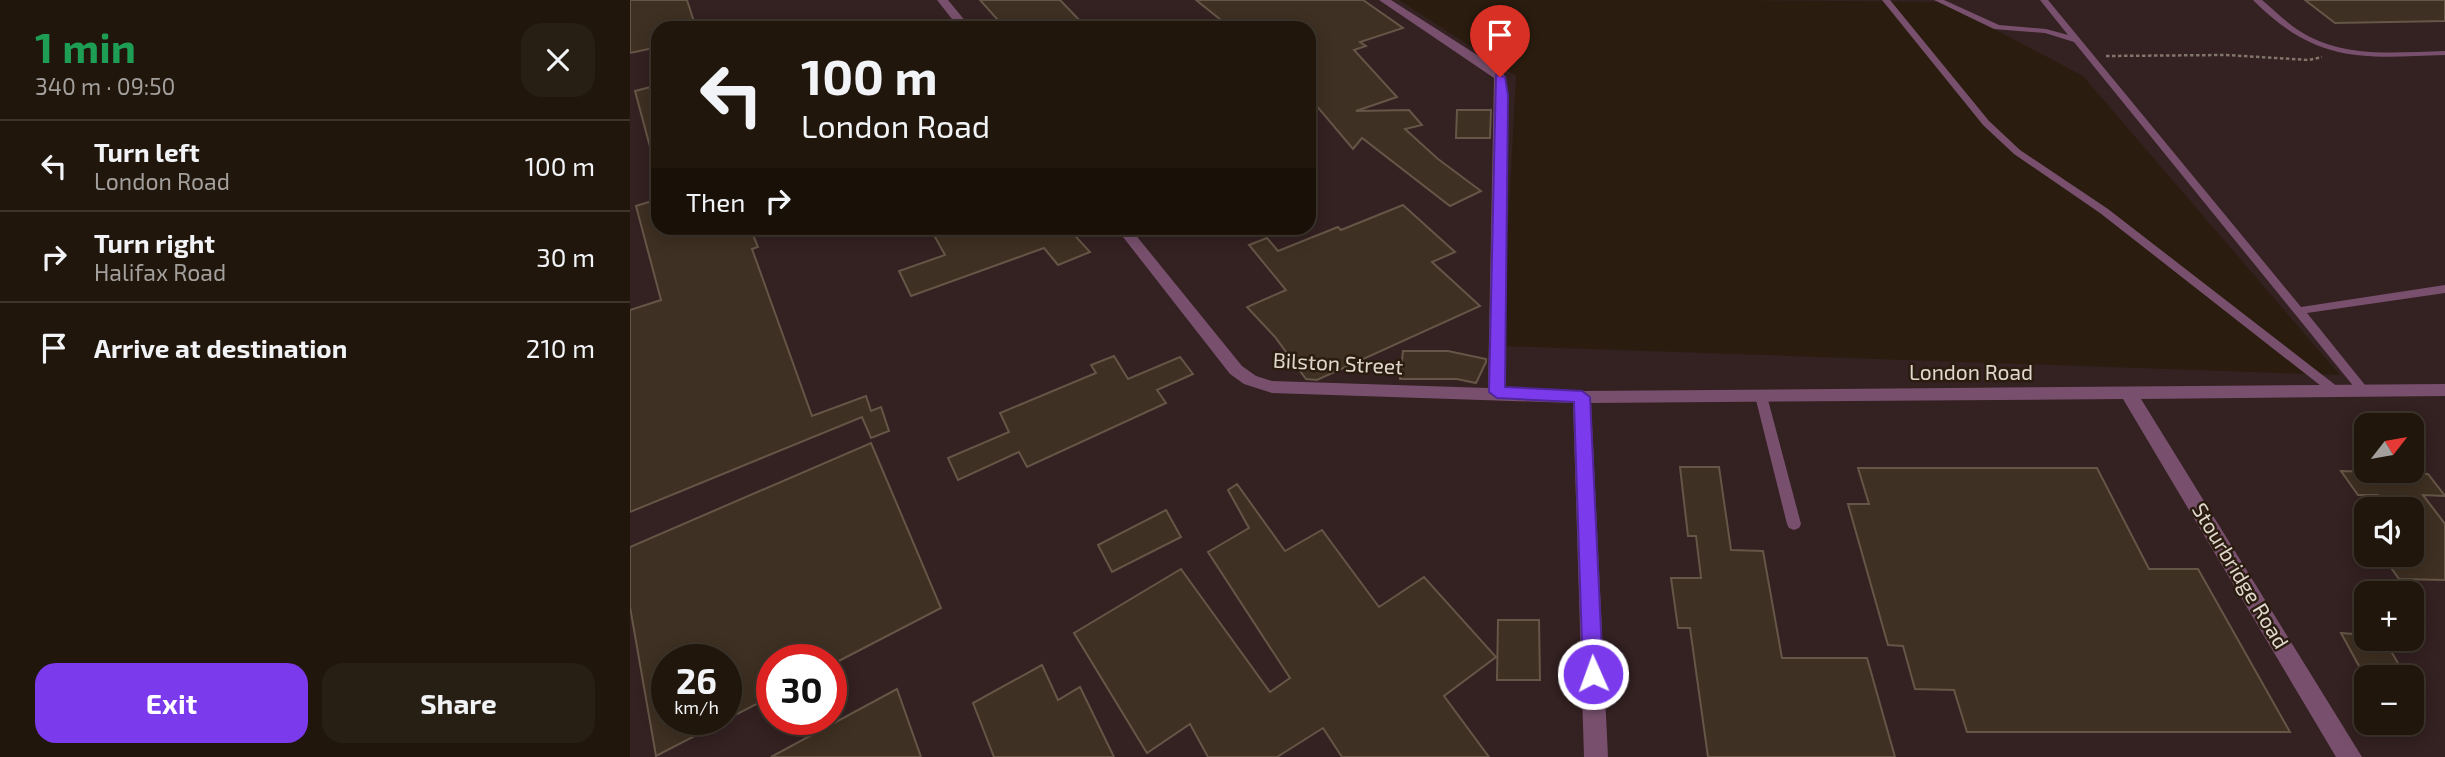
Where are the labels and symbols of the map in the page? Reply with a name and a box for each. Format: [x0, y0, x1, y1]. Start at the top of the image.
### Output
pin [1470, 5, 1530, 77]
street label: Bilston Street [1272, 347, 1404, 378]
street label: London Road [1909, 359, 2033, 384]
north arrow [2354, 413, 2424, 483]
street label: Stourbridge Road [2188, 498, 2295, 653]
position arrow [1556, 637, 1630, 711]
speed limit sign: 30 [756, 644, 847, 735]

